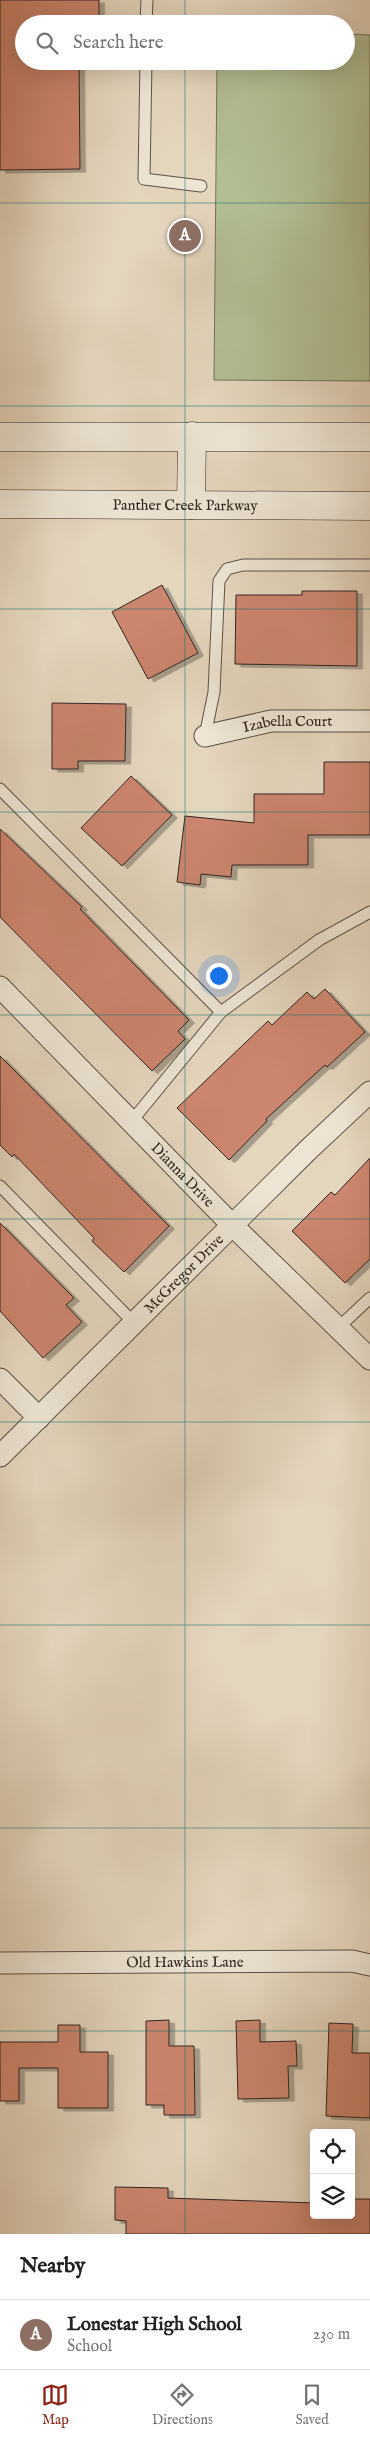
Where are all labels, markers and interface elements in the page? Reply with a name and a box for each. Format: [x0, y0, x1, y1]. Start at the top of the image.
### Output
search box [15, 15, 355, 70]
icon: search [33, 29, 61, 57]
text: Search here [73, 31, 164, 55]
pin: A [169, 217, 201, 255]
street label: Panther Creek Parkway [112, 496, 258, 515]
street label: Izabella Court [241, 712, 332, 737]
your location [206, 963, 232, 989]
street label: Dianna Drive [147, 1139, 218, 1211]
street label: McGregor Drive [140, 1230, 228, 1317]
street label: Old Hawkins Lane [126, 1953, 244, 1972]
map controls [310, 2129, 355, 2219]
button: locate [310, 2129, 355, 2174]
button: layers [310, 2174, 355, 2219]
text: Nearby [20, 2253, 85, 2280]
text: Lonestar High School [67, 2313, 242, 2337]
text: A [31, 2325, 41, 2345]
text: 230 m [313, 2325, 350, 2345]
text: School [67, 2337, 112, 2357]
tab: Map [41, 2381, 69, 2429]
tab: Directions [152, 2381, 213, 2429]
tab: Saved [296, 2381, 329, 2429]

